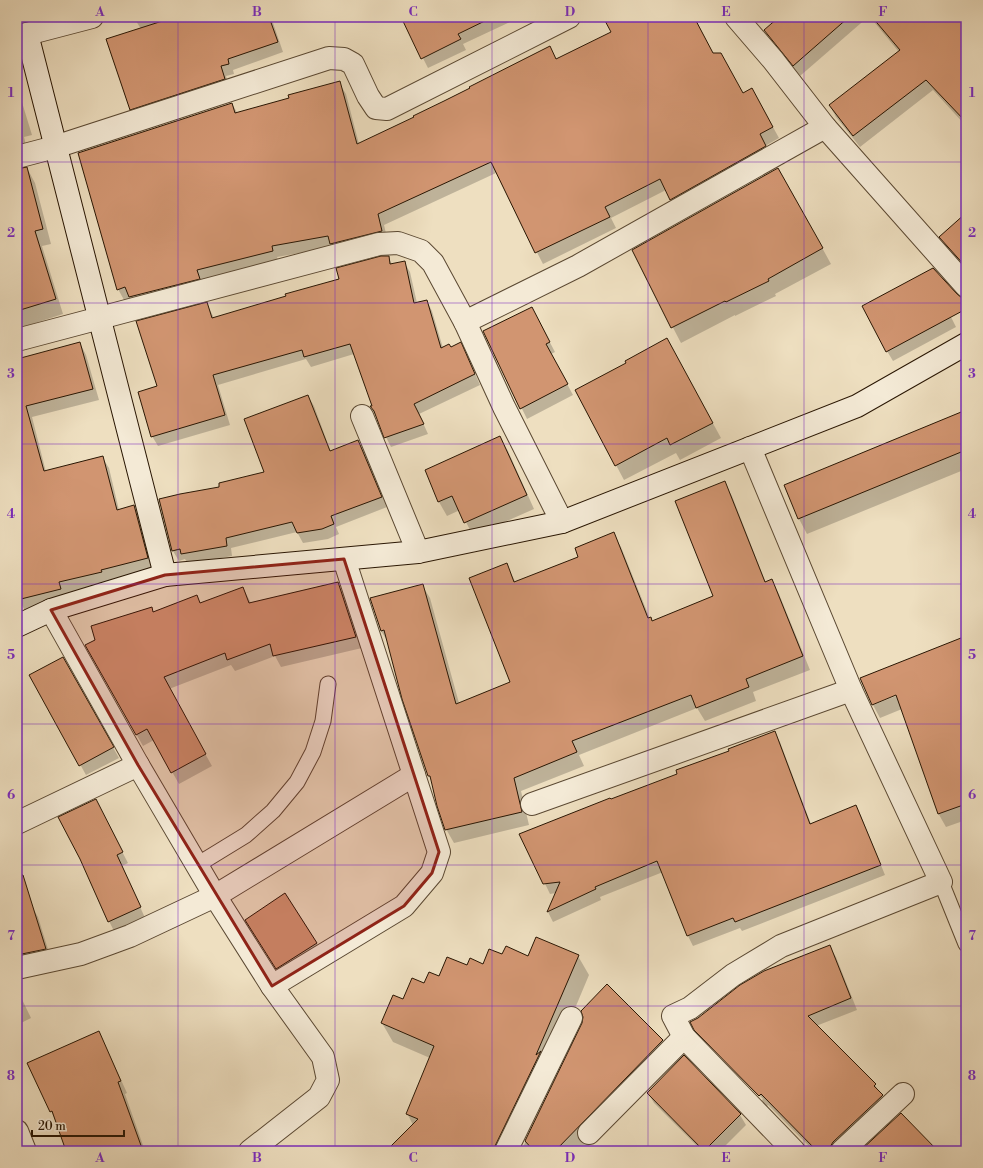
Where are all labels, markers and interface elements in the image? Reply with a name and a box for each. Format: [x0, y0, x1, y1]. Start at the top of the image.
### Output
text: A [94, 4, 105, 20]
text: B [252, 4, 262, 20]
text: C [408, 4, 418, 20]
text: D [565, 4, 575, 20]
text: E [721, 4, 731, 20]
text: F [878, 4, 888, 20]
text: 1 [8, 85, 15, 101]
text: 1 [969, 85, 976, 101]
text: 2 [7, 225, 15, 241]
text: 2 [968, 225, 976, 241]
text: 3 [7, 366, 15, 382]
text: 3 [968, 366, 976, 382]
text: 4 [7, 506, 16, 522]
text: 4 [968, 506, 977, 522]
text: 5 [7, 647, 15, 663]
text: 5 [968, 647, 976, 663]
text: 6 [7, 787, 15, 803]
text: 6 [968, 787, 976, 803]
text: 7 [7, 928, 15, 944]
text: 7 [968, 928, 976, 944]
text: 8 [7, 1068, 15, 1084]
text: 8 [968, 1068, 976, 1084]
scale bar [32, 1112, 124, 1138]
text: 20 m [38, 1119, 66, 1134]
text: A [94, 1150, 105, 1166]
text: B [252, 1150, 262, 1166]
text: C [408, 1150, 418, 1166]
text: D [565, 1150, 575, 1166]
text: E [721, 1150, 731, 1166]
text: F [878, 1150, 888, 1166]

